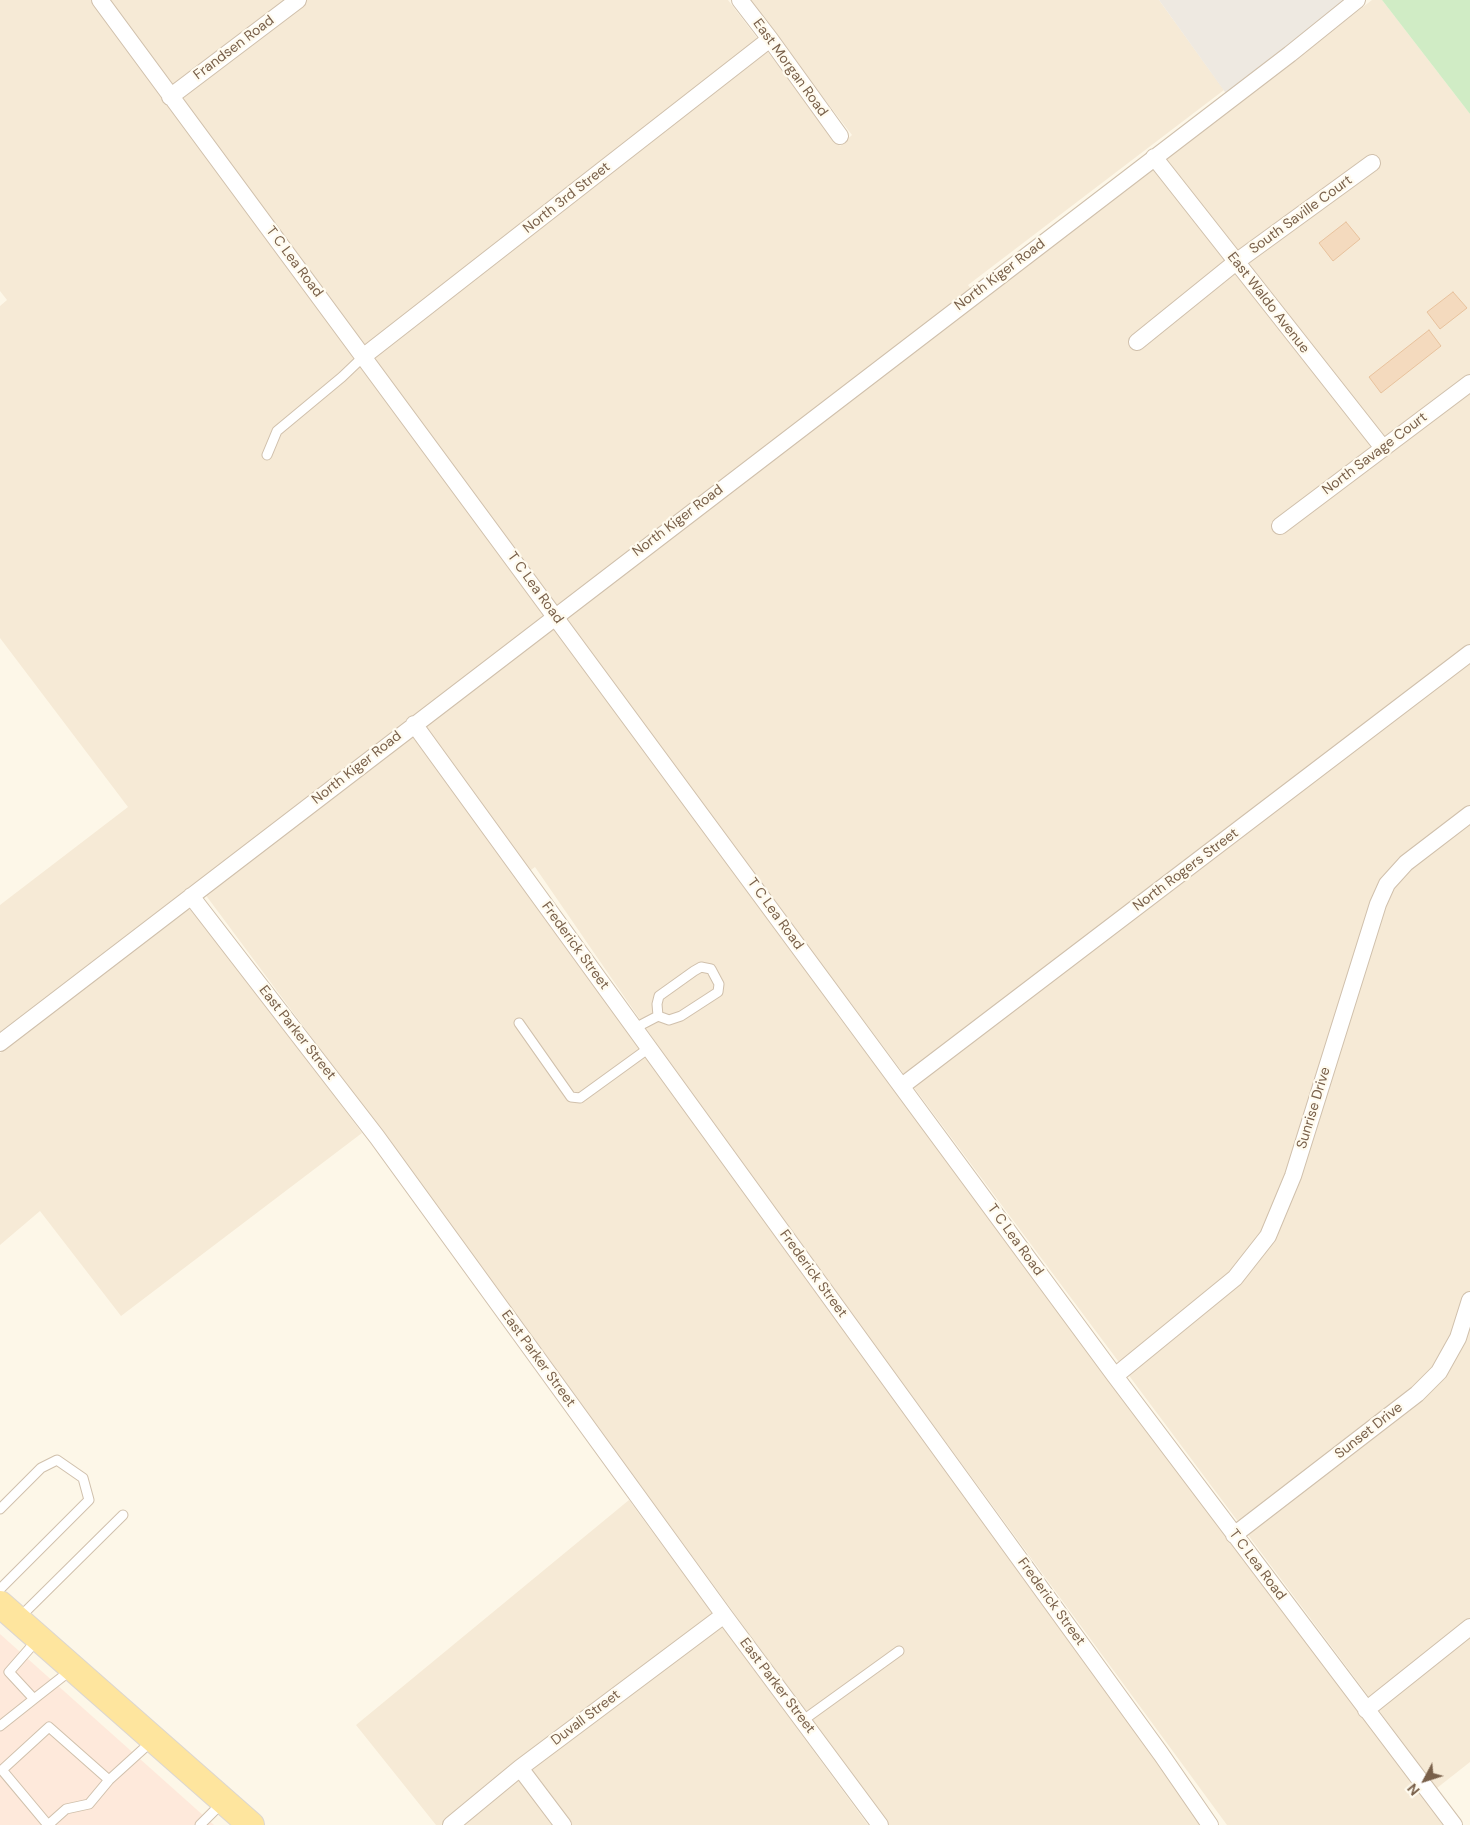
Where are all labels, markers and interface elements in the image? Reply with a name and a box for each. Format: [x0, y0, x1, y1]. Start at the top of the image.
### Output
street label: Frandsen Road [190, 12, 278, 84]
street label: East Morgan Road [749, 16, 831, 120]
street label: North 3rd Street [520, 159, 614, 237]
street label: South Saville Court [1246, 172, 1356, 258]
street label: T C Lea Road [262, 223, 326, 301]
street label: North Kiger Road [951, 236, 1049, 314]
street label: East Waldo Avenue [1223, 249, 1313, 357]
street label: North Savage Court [1319, 409, 1431, 499]
street label: North Kiger Road [629, 482, 727, 560]
street label: T C Lea Road [503, 549, 567, 627]
street label: North Kiger Road [309, 728, 405, 808]
street label: North Rogers Street [1130, 825, 1242, 915]
street label: T C Lea Road [743, 875, 807, 953]
street label: Frederick Street [538, 899, 612, 993]
street label: East Parker Street [255, 982, 339, 1084]
street label: Sunrise Drive [1294, 1065, 1334, 1151]
street label: T C Lea Road [983, 1201, 1047, 1279]
street label: Frederick Street [776, 1227, 850, 1321]
street label: East Parker Street [497, 1307, 579, 1411]
street label: Sunset Drive [1332, 1399, 1406, 1463]
street label: T C Lea Road [1225, 1526, 1289, 1604]
street label: Frederick Street [1014, 1555, 1088, 1649]
street label: East Parker Street [736, 1635, 818, 1737]
street label: Duvall Street [548, 1687, 624, 1749]
north arrow [1400, 1755, 1450, 1805]
text: N [1403, 1780, 1424, 1799]

